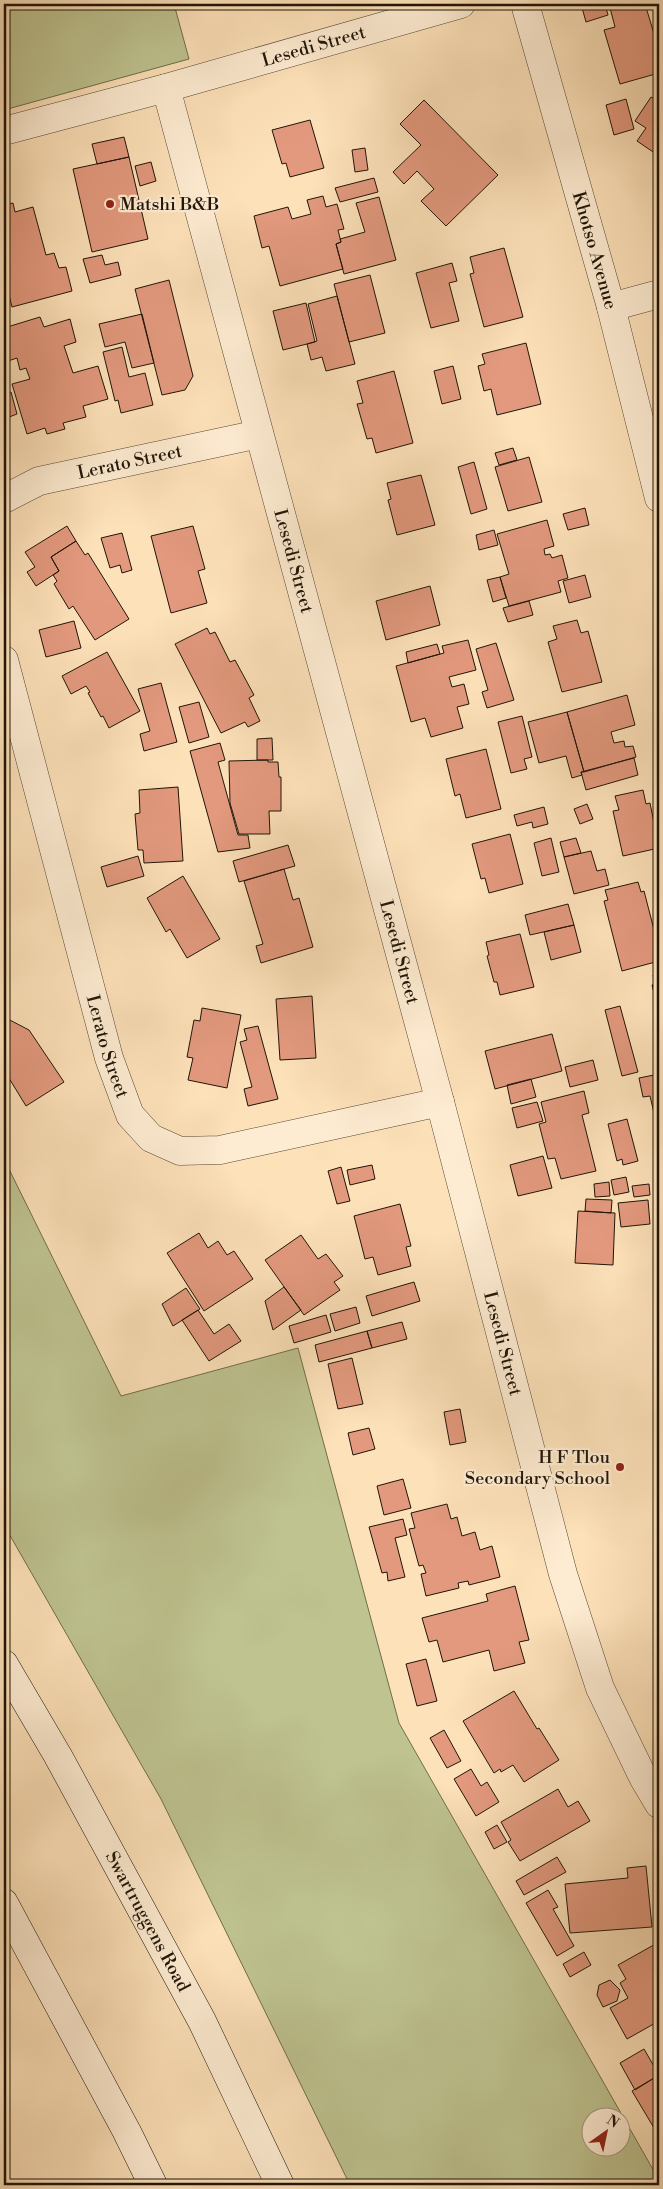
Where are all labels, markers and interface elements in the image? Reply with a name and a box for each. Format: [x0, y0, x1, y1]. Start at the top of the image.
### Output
street label: Lesedi Street [259, 21, 369, 72]
street label: Khotso Avenue [567, 189, 622, 312]
place label: Matshi B&B [120, 193, 219, 216]
marker: Matshi B&B [104, 198, 116, 210]
street label: Lerato Street [75, 440, 185, 485]
street label: Lesedi Street [268, 507, 319, 616]
street label: Lesedi Street [374, 898, 424, 1007]
street label: Lerato Street [81, 992, 134, 1102]
street label: Lesedi Street [478, 1289, 527, 1399]
place label: H F Tlou Secondary School [465, 1446, 611, 1490]
marker: H F Tlou Secondary School [614, 1461, 626, 1473]
street label: Swartruggens Road [100, 1847, 195, 1997]
north arrow [580, 2106, 630, 2156]
text: N [603, 2111, 622, 2133]

